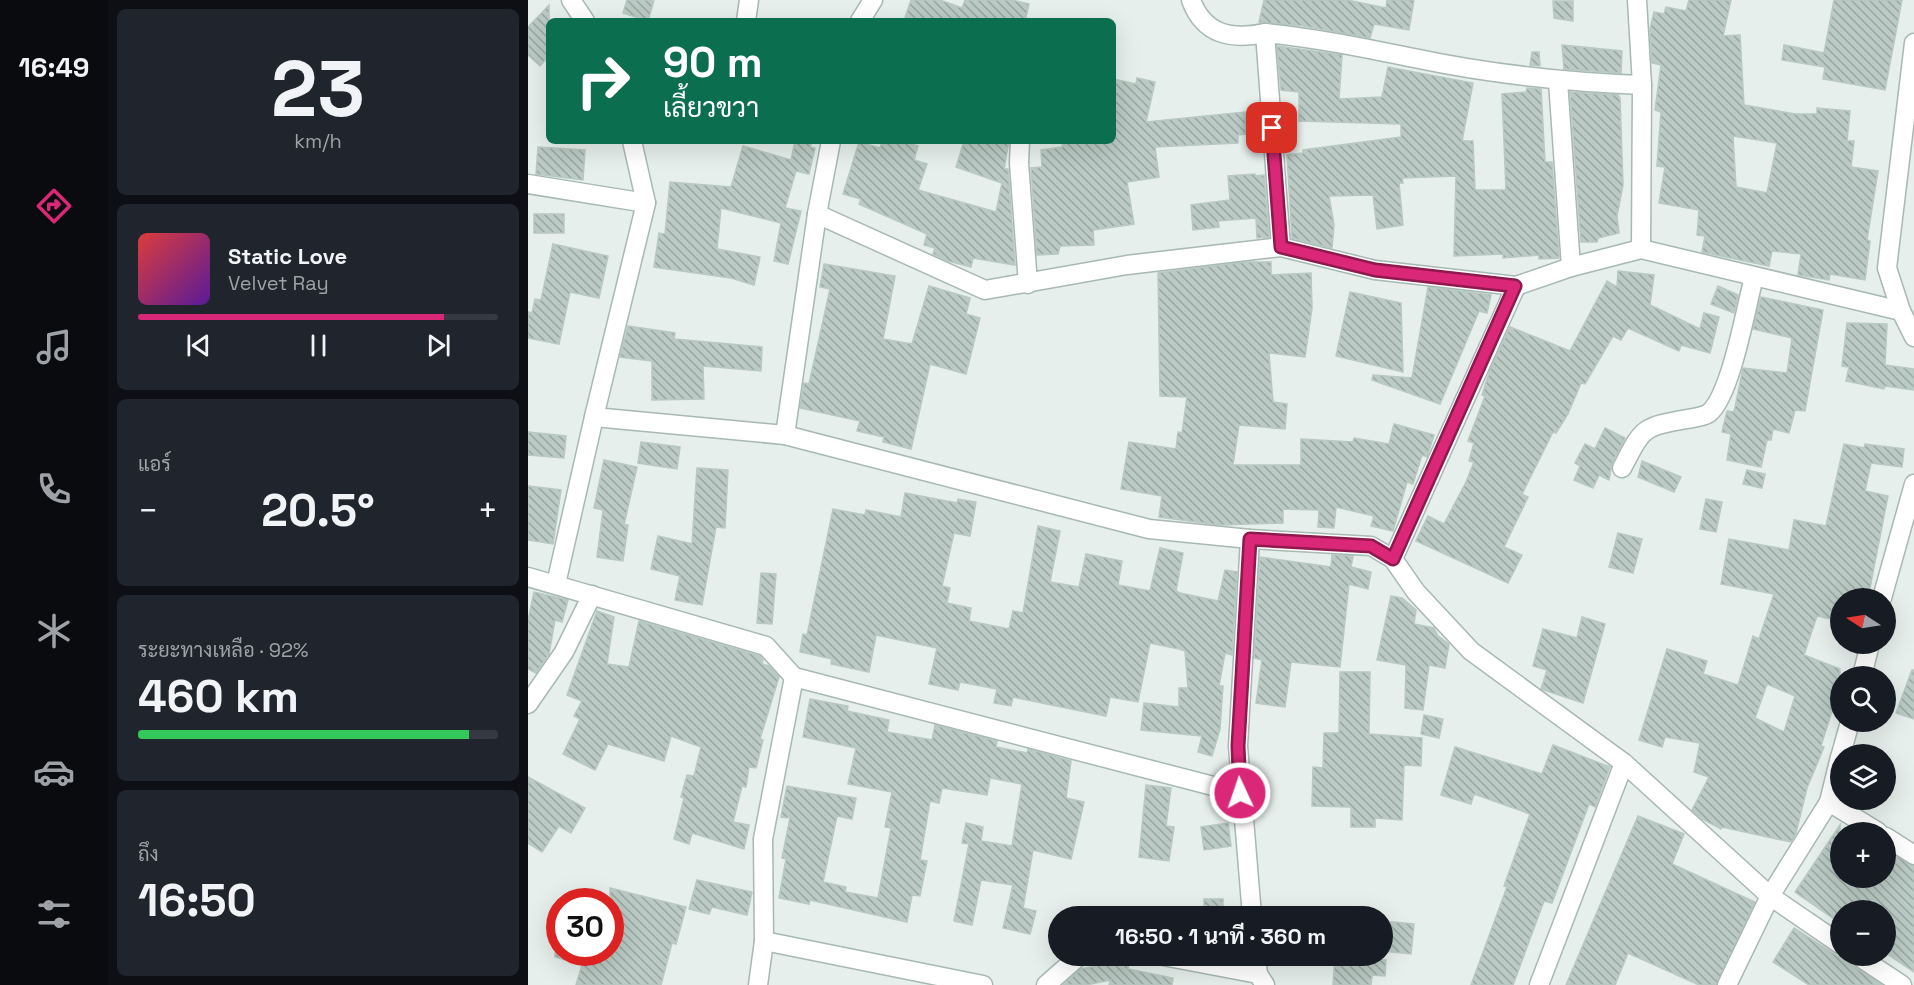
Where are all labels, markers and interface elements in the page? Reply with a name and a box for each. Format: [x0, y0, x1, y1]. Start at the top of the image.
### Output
text: 90 m [663, 36, 763, 89]
text: 23 [271, 39, 365, 139]
icon: right [564, 42, 642, 120]
text: 16:49 [19, 50, 89, 85]
text: เลี้ยวขวา [663, 90, 759, 125]
pin [1246, 102, 1297, 153]
icon: arrive [1255, 111, 1288, 144]
text: km/h [294, 128, 342, 154]
icon: directions [33, 185, 75, 227]
text: Static Love [228, 242, 347, 270]
text: Velvet Ray [228, 270, 329, 296]
icon: music [33, 326, 75, 368]
icon: previous [182, 329, 215, 362]
icon: pause [302, 329, 335, 362]
icon: next [422, 329, 455, 362]
text: แอร์ [138, 451, 171, 477]
icon: phone [33, 468, 75, 510]
text: 20.5° [261, 482, 375, 539]
text: − [138, 490, 158, 532]
text: + [478, 490, 498, 532]
north arrow [1830, 588, 1896, 654]
map controls [1830, 588, 1896, 966]
icon: climate [33, 610, 75, 652]
text: ระยะทางเหลือ · 92% [138, 637, 308, 663]
button: search [1830, 666, 1896, 732]
text: 460 km [138, 668, 299, 725]
button: layers [1830, 744, 1896, 810]
icon: car [33, 751, 75, 793]
position arrow [1208, 761, 1272, 825]
button: + [1830, 822, 1896, 888]
text: ถึง [138, 841, 159, 867]
text: 16:50 [138, 872, 256, 929]
speed limit sign: 30 [546, 888, 624, 966]
icon: filters [33, 893, 75, 935]
button: − [1830, 900, 1896, 966]
text: 16:50 · 1 นาที · 360 m [1115, 922, 1326, 950]

